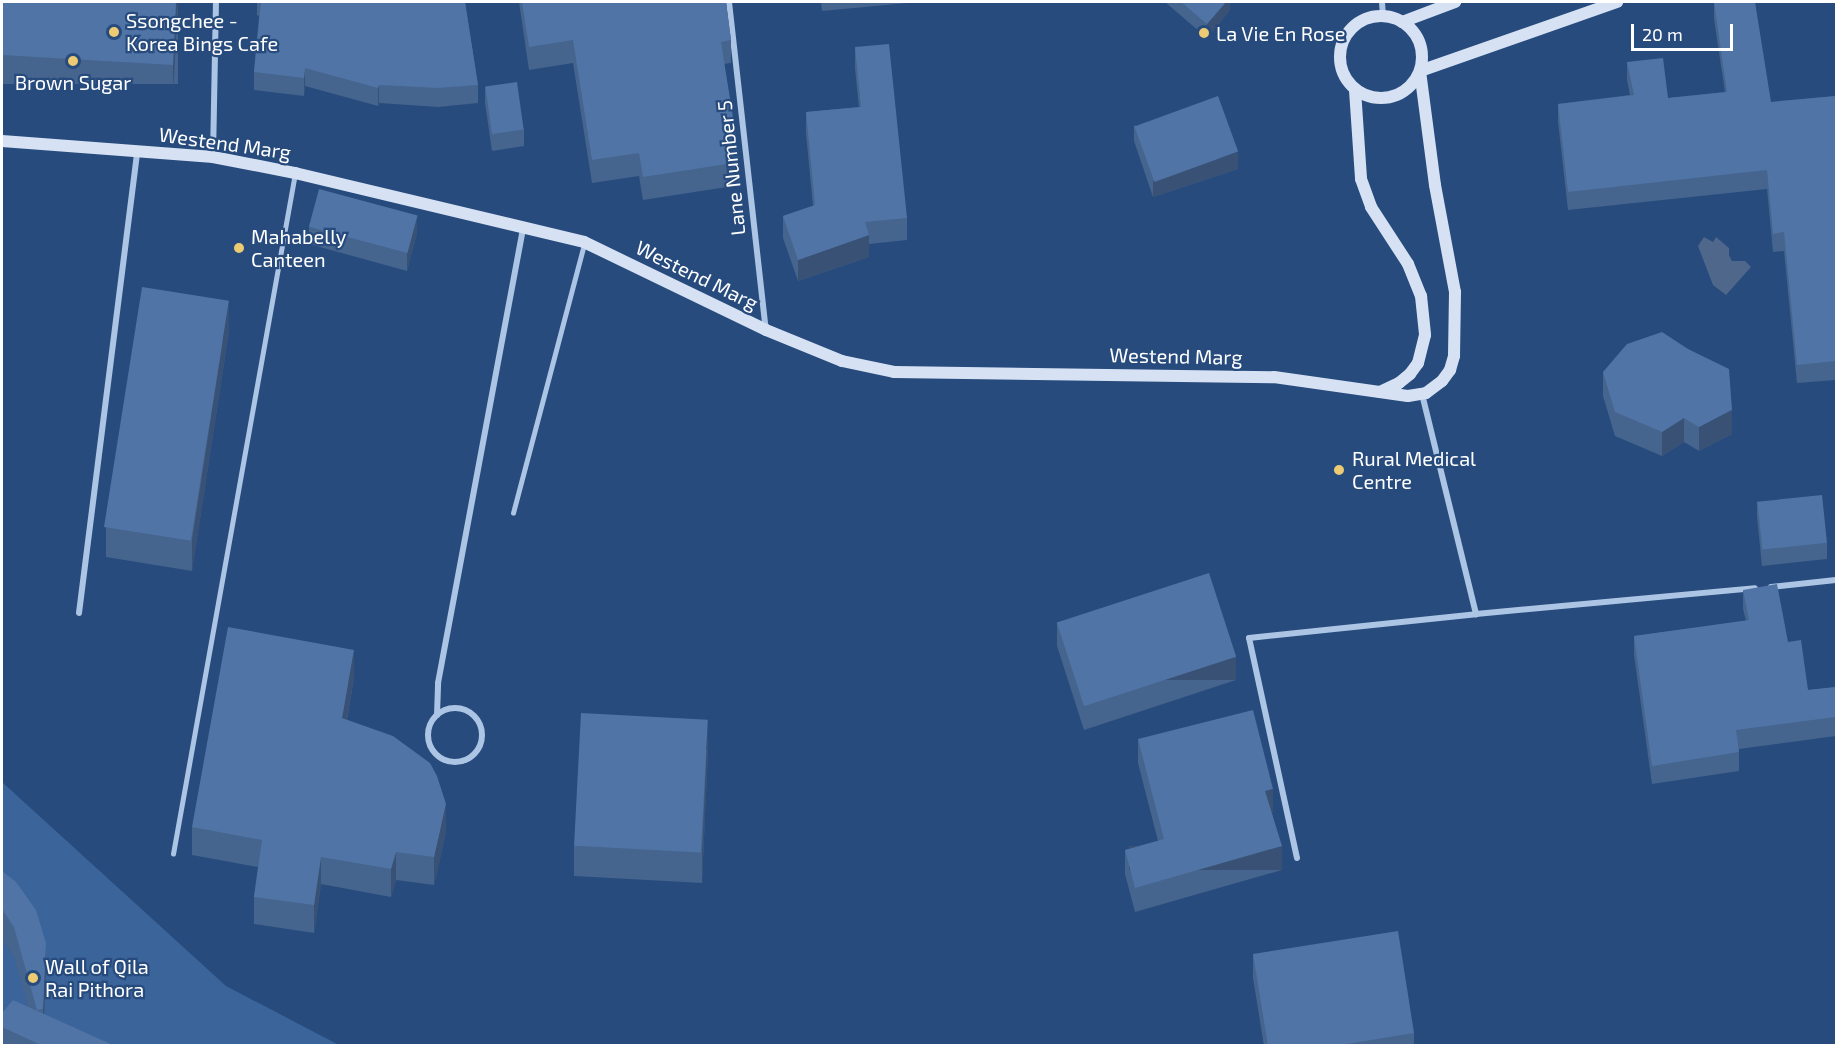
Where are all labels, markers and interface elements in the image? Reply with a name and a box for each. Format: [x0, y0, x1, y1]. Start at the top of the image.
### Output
place label: Ssongchee - Korea Bings Cafe [126, 8, 278, 55]
scale bar [1634, 12, 1736, 50]
place label: La Vie En Rose [1216, 21, 1346, 45]
text: 20 m [1642, 23, 1683, 45]
marker: Ssongchee - Korea Bings Cafe [107, 25, 121, 39]
marker: La Vie En Rose [1197, 26, 1211, 40]
marker: Brown Sugar [66, 54, 80, 68]
place label: Brown Sugar [15, 70, 131, 94]
street label: Lane Number 5 [712, 99, 750, 237]
street label: Westend Marg [157, 122, 293, 164]
place label: Mahabelly Canteen [251, 225, 346, 272]
street label: Westend Marg [632, 235, 762, 315]
marker: Mahabelly Canteen [232, 241, 246, 255]
street label: Westend Marg [1109, 343, 1243, 369]
place label: Rural Medical Centre [1352, 446, 1477, 493]
marker: Rural Medical Centre [1330, 461, 1348, 479]
place label: Wall of Qila Rai Pithora [45, 954, 150, 1001]
marker: Wall of Qila Rai Pithora [26, 971, 40, 985]

